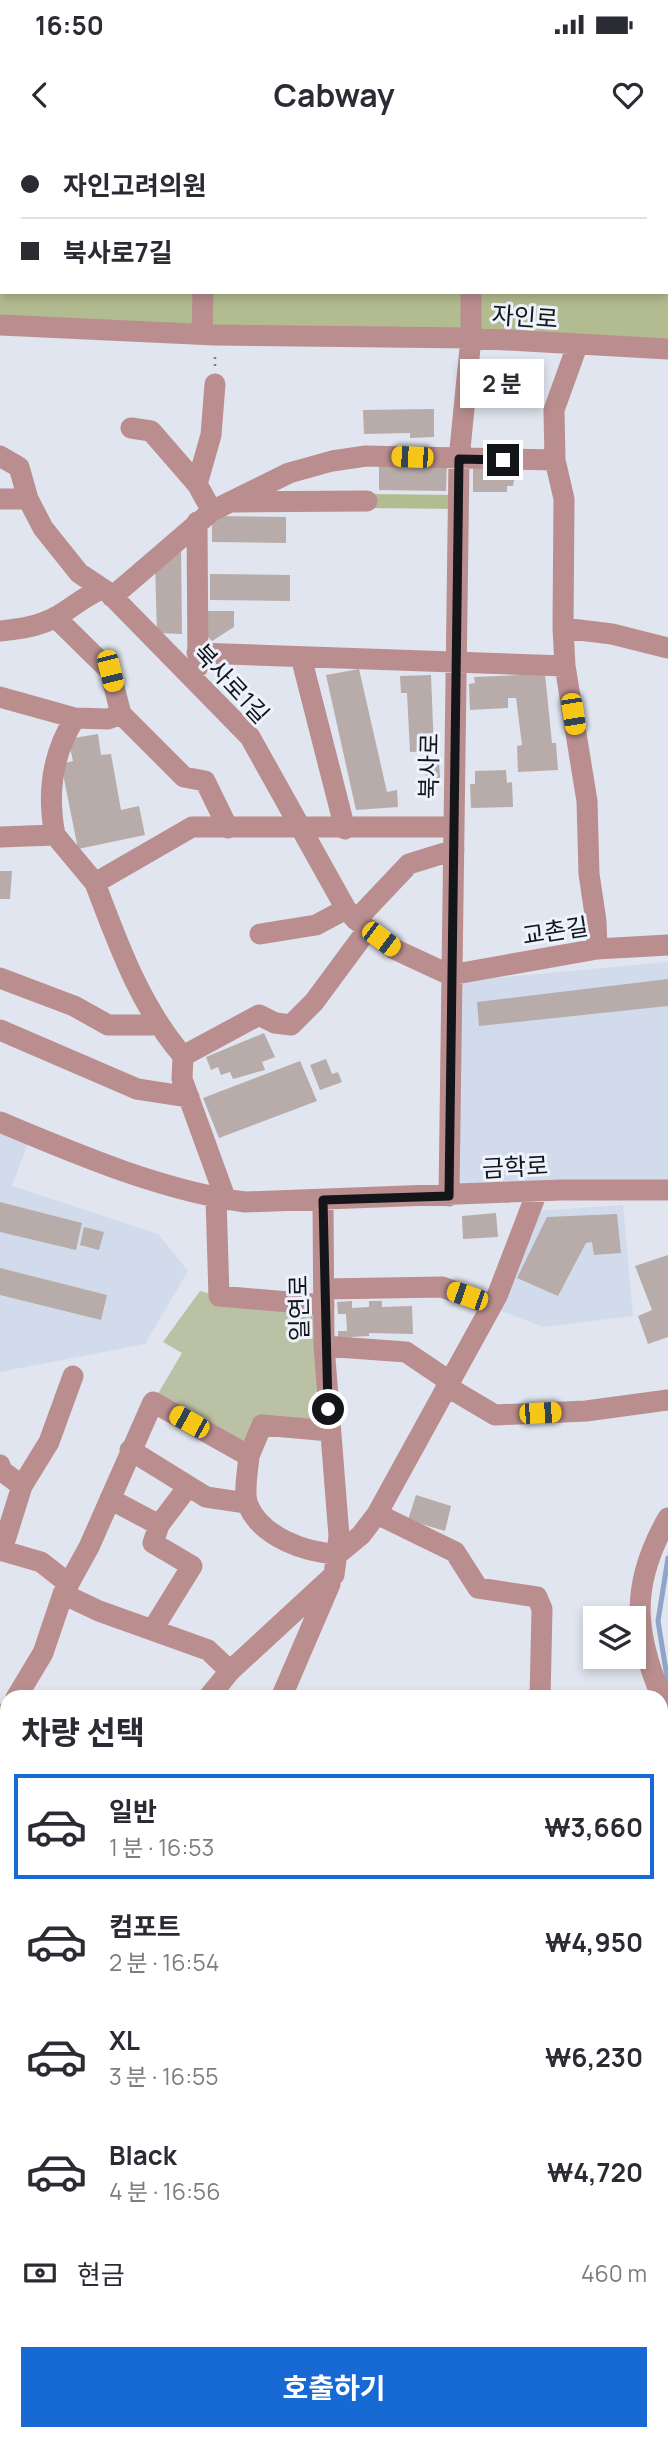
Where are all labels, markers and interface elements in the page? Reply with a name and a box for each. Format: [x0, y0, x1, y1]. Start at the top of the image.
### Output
text: 16:50 [35, 7, 104, 43]
text: Cabway [273, 73, 395, 117]
icon: back [21, 76, 59, 114]
icon: heart [609, 76, 647, 114]
text: 자인고려의원 [63, 167, 207, 203]
text: 북사로7길 [63, 234, 173, 270]
street label: 자인로 [491, 297, 559, 335]
callout: 2 분 [461, 358, 545, 408]
text: 2 분 [482, 367, 522, 399]
route end [487, 444, 519, 476]
car [391, 446, 434, 468]
street label: 북사로1길 [187, 636, 277, 730]
car [95, 648, 126, 694]
car [560, 692, 587, 736]
street label: 북사로 [411, 733, 445, 799]
street label: 교촌길 [520, 909, 590, 951]
car [358, 918, 405, 960]
street label: 금학로 [481, 1148, 549, 1184]
street label: 일연로 [281, 1275, 315, 1341]
car [444, 1279, 491, 1313]
route start [312, 1393, 344, 1425]
car [519, 1401, 562, 1425]
car [166, 1403, 213, 1441]
map controls [583, 1606, 646, 1669]
button: layers [583, 1606, 646, 1669]
text: 차량 선택 [21, 1710, 145, 1754]
text: 일반 [109, 1793, 157, 1829]
icon: car [25, 1795, 88, 1858]
text: ₩3,660 [544, 1809, 643, 1845]
text: 1 분 · 16:53 [109, 1831, 214, 1863]
text: 컴포트 [109, 1908, 181, 1944]
icon: car [25, 1910, 88, 1973]
text: ₩4,950 [545, 1924, 643, 1960]
text: 2 분 · 16:54 [109, 1946, 219, 1978]
text: XL [109, 2022, 140, 2058]
icon: car [25, 2025, 88, 2088]
text: ₩6,230 [545, 2039, 643, 2075]
text: 3 분 · 16:55 [109, 2060, 219, 2092]
text: Black [109, 2137, 177, 2173]
icon: car [25, 2140, 88, 2203]
text: ₩4,720 [547, 2154, 643, 2190]
text: 4 분 · 16:56 [109, 2175, 220, 2207]
icon: cash [21, 2254, 59, 2292]
text: 현금 [77, 2256, 125, 2292]
text: 460 m [581, 2257, 647, 2289]
button: 호출하기 [21, 2347, 647, 2427]

